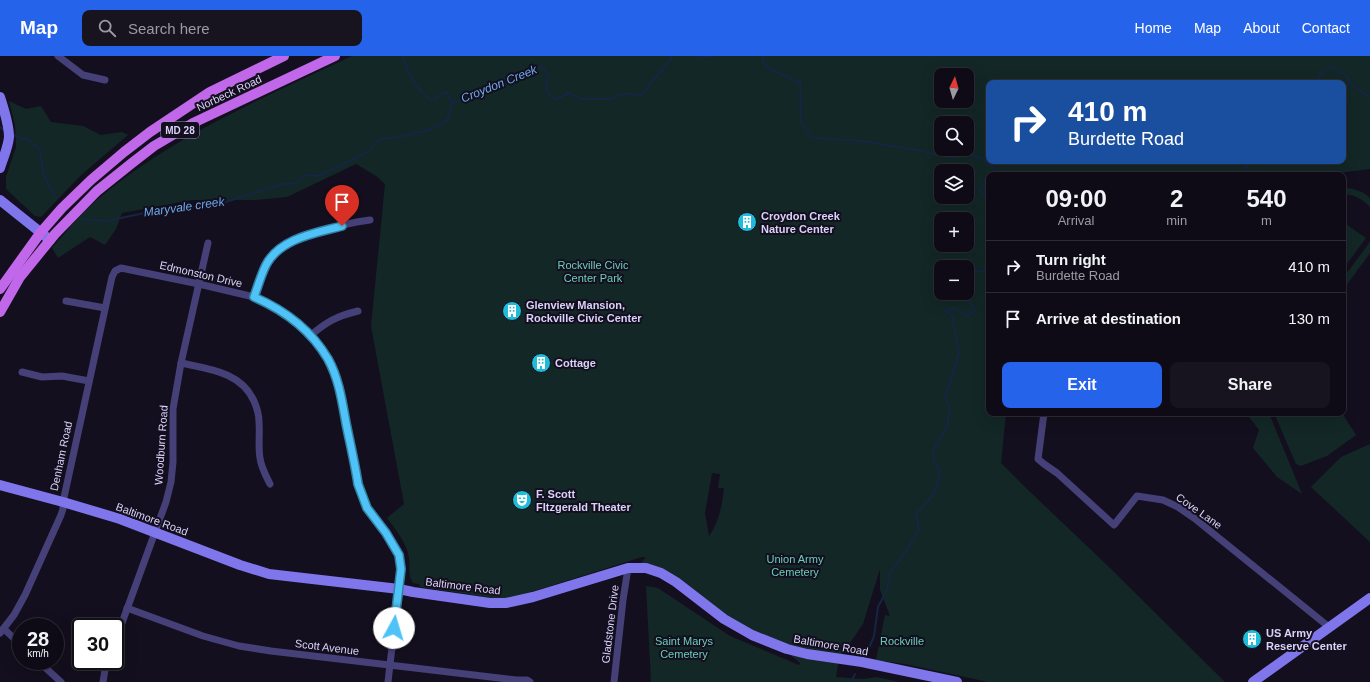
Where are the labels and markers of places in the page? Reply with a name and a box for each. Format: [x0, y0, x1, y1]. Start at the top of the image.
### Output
pin [325, 185, 359, 226]
place label: Croydon Creek Nature Center [761, 210, 841, 235]
building icon: Croydon Creek Nature Center [736, 211, 758, 233]
place label: Glenview Mansion, Rockville Civic Center [526, 299, 642, 324]
building icon: Glenview Mansion, Rockville Civic Center [501, 300, 523, 322]
building icon: Cottage [530, 352, 552, 374]
place label: Cottage [555, 357, 596, 369]
place label: F. Scott FItzgerald Theater [536, 488, 631, 513]
theatre icon: F. Scott FItzgerald Theater [511, 489, 533, 511]
place label: US Army Reserve Center [1266, 627, 1347, 652]
building icon: US Army Reserve Center [1241, 628, 1263, 650]

